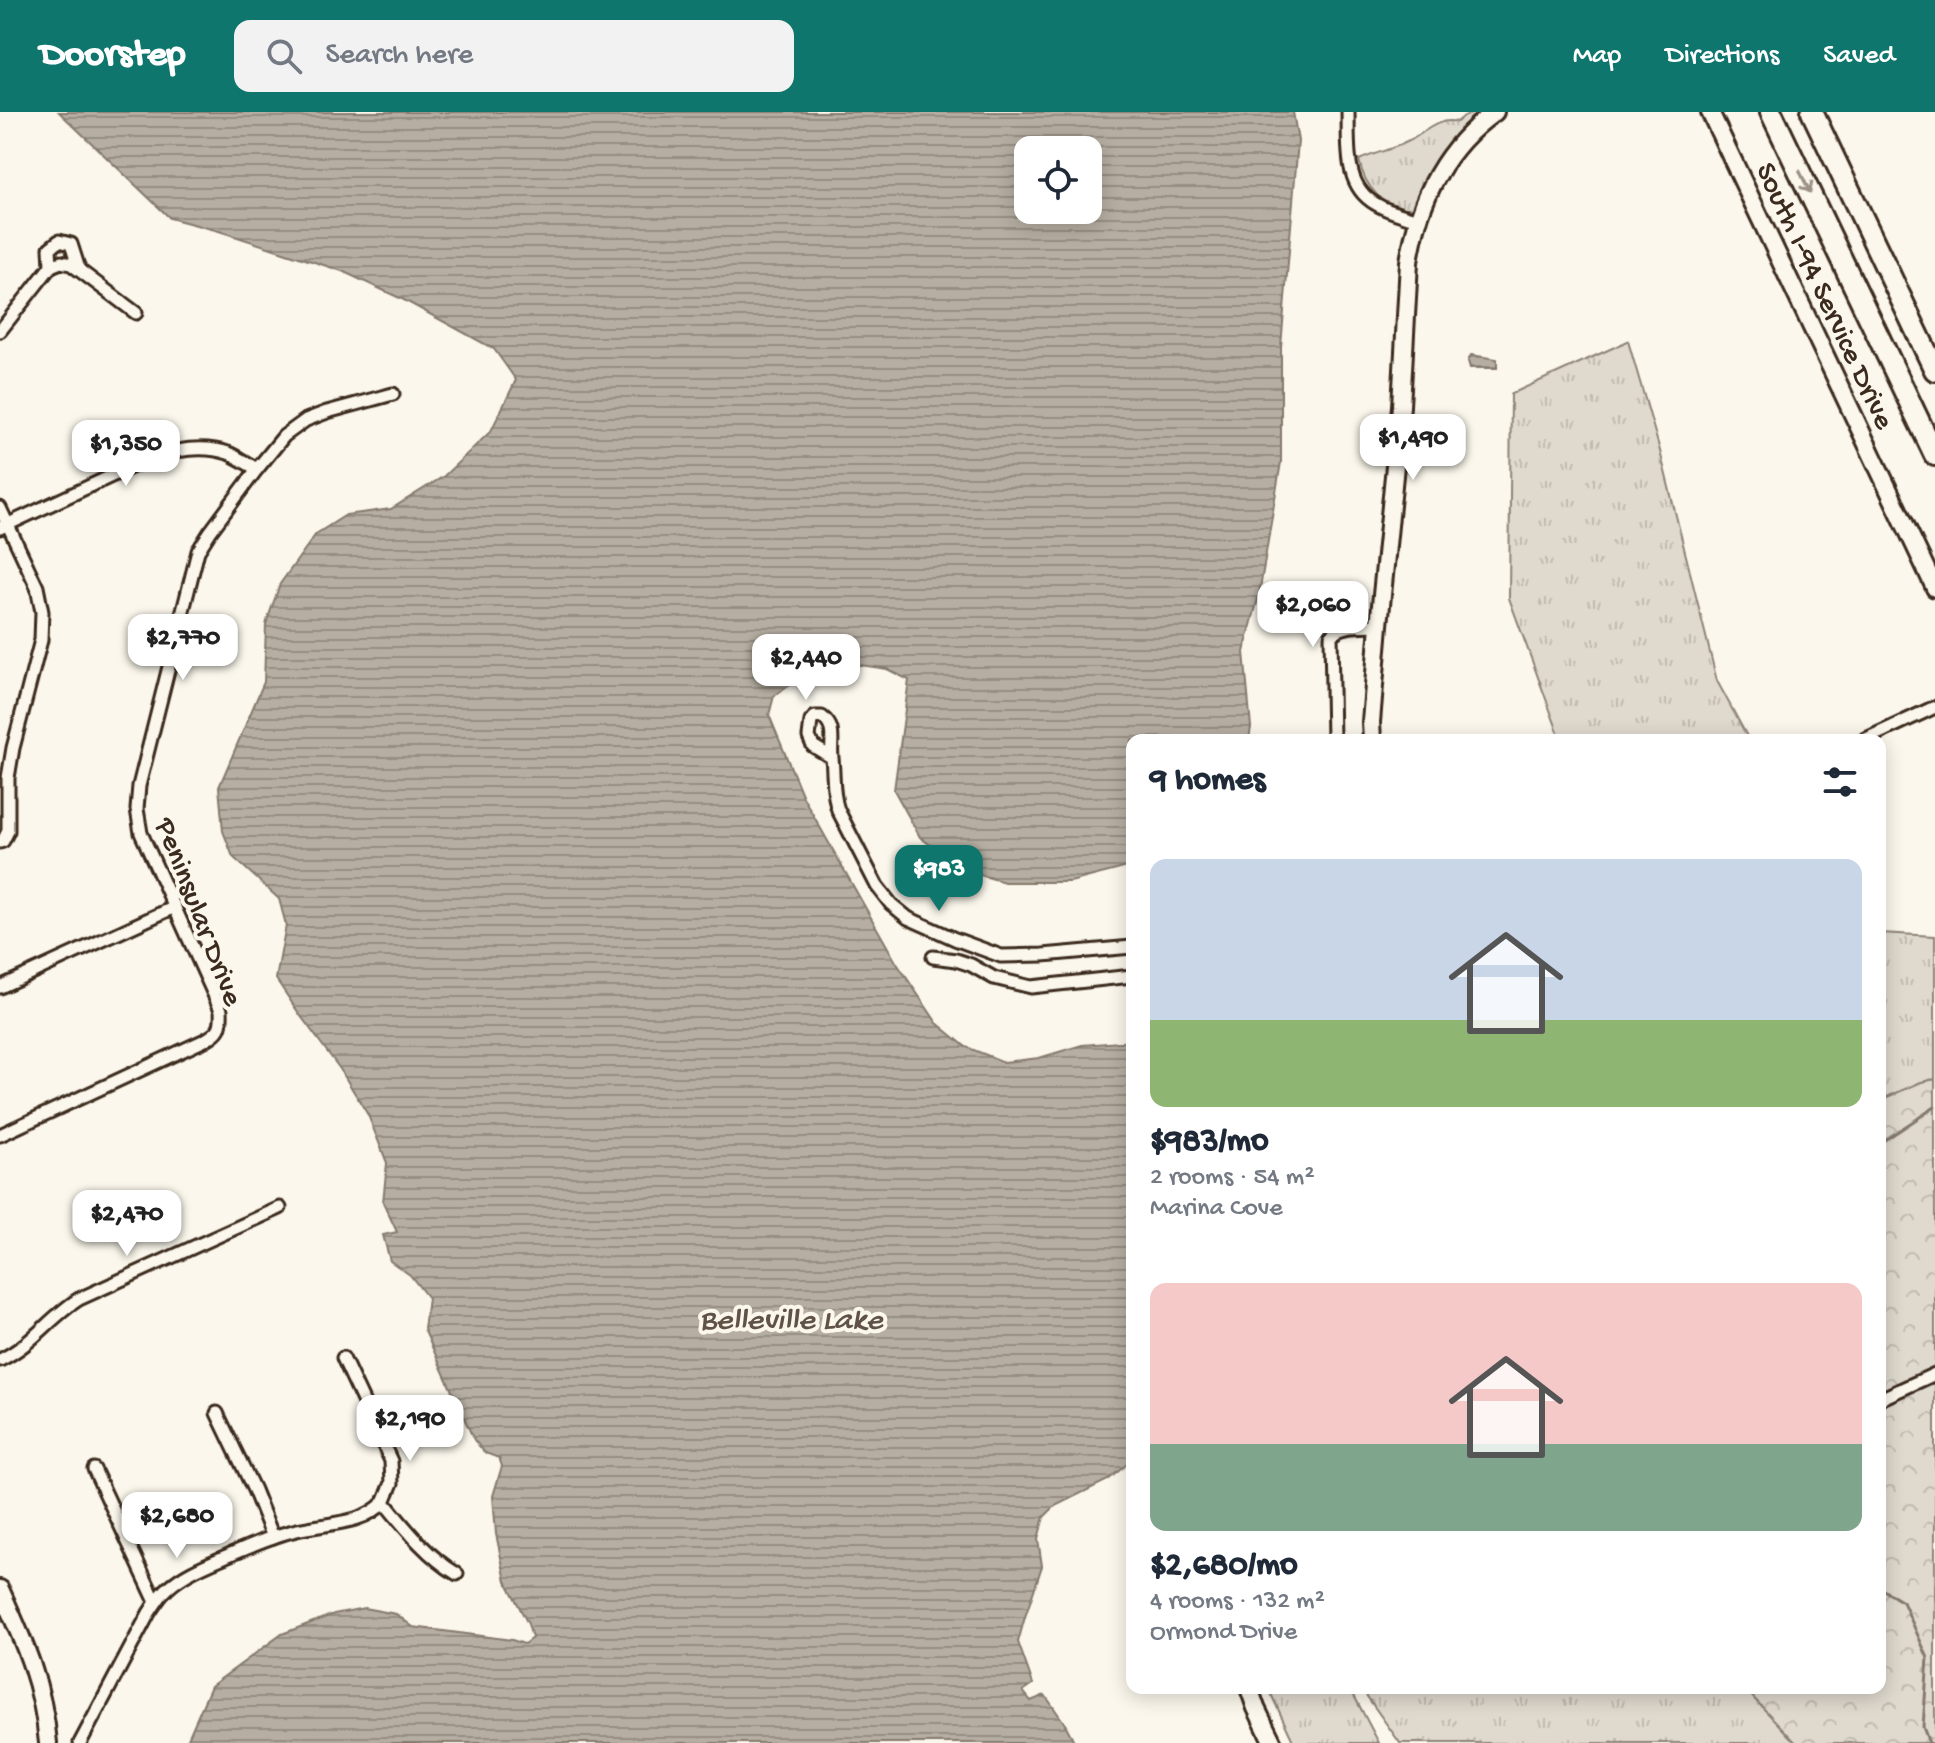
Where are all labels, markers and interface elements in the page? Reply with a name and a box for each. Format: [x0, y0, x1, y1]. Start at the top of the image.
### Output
search box [234, 20, 794, 92]
text: Doorstep [40, 34, 186, 78]
icon: search [262, 34, 306, 78]
text: Search here [326, 39, 473, 74]
text: Map [1573, 40, 1621, 73]
text: Directions [1665, 40, 1779, 73]
text: Saved [1823, 40, 1895, 73]
map controls [1014, 136, 1102, 224]
button: locate [1014, 136, 1102, 224]
street label: South I-94 Service Drive [1746, 158, 1900, 436]
one-way arrow [1798, 170, 1813, 194]
pin: $1,490 [1348, 414, 1478, 482]
pin: $1,350 [61, 420, 191, 488]
text: $1,490 [1378, 424, 1448, 455]
text: $1,350 [90, 430, 162, 461]
pin: $2,060 [1248, 581, 1378, 649]
text: $2,060 [1275, 591, 1351, 622]
pin: $2,770 [118, 614, 248, 682]
text: $2,770 [146, 624, 220, 655]
pin: $2,440 [741, 634, 871, 702]
text: $2,440 [770, 644, 842, 675]
icon: filters [1818, 760, 1862, 804]
text: 9 homes [1150, 762, 1265, 802]
street label: Peninsular Drive [145, 813, 249, 1012]
pin: $983 [892, 845, 986, 913]
text: $983 [913, 855, 965, 886]
icon: home [1434, 911, 1578, 1055]
text: $983/mo [1150, 1123, 1269, 1163]
text: 2 rooms · 54 m² [1150, 1163, 1315, 1194]
pin: $2,470 [62, 1190, 192, 1258]
text: Marina Cove [1150, 1194, 1283, 1225]
text: $2,470 [90, 1200, 164, 1231]
water label: Belleville Lake [700, 1303, 884, 1341]
icon: home [1434, 1335, 1578, 1479]
pin: $2,190 [345, 1395, 475, 1463]
text: $2,190 [375, 1405, 445, 1436]
pin: $2,680 [112, 1492, 242, 1560]
text: $2,680 [140, 1502, 214, 1533]
text: $2,680/mo [1150, 1547, 1298, 1587]
text: 4 rooms · 132 m² [1150, 1587, 1325, 1618]
text: Ormond Drive [1150, 1618, 1297, 1649]

